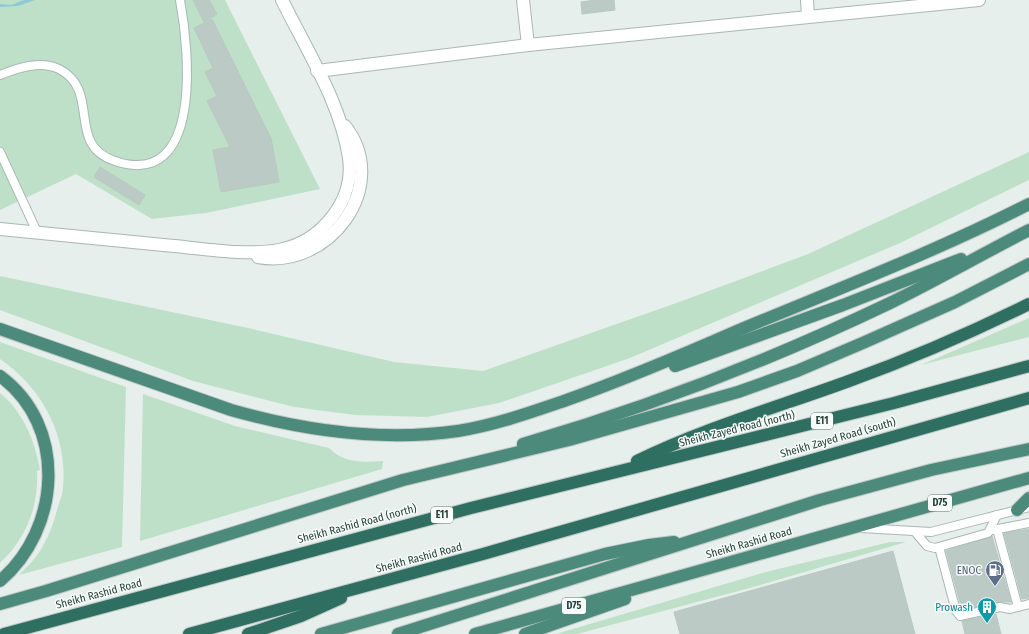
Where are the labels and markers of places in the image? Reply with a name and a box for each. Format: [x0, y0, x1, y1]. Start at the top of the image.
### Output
fuel station icon: ENOC [984, 559, 1006, 587]
place label: ENOC [957, 564, 981, 577]
building icon: Prowash [976, 596, 998, 624]
place label: Prowash [935, 601, 973, 614]

